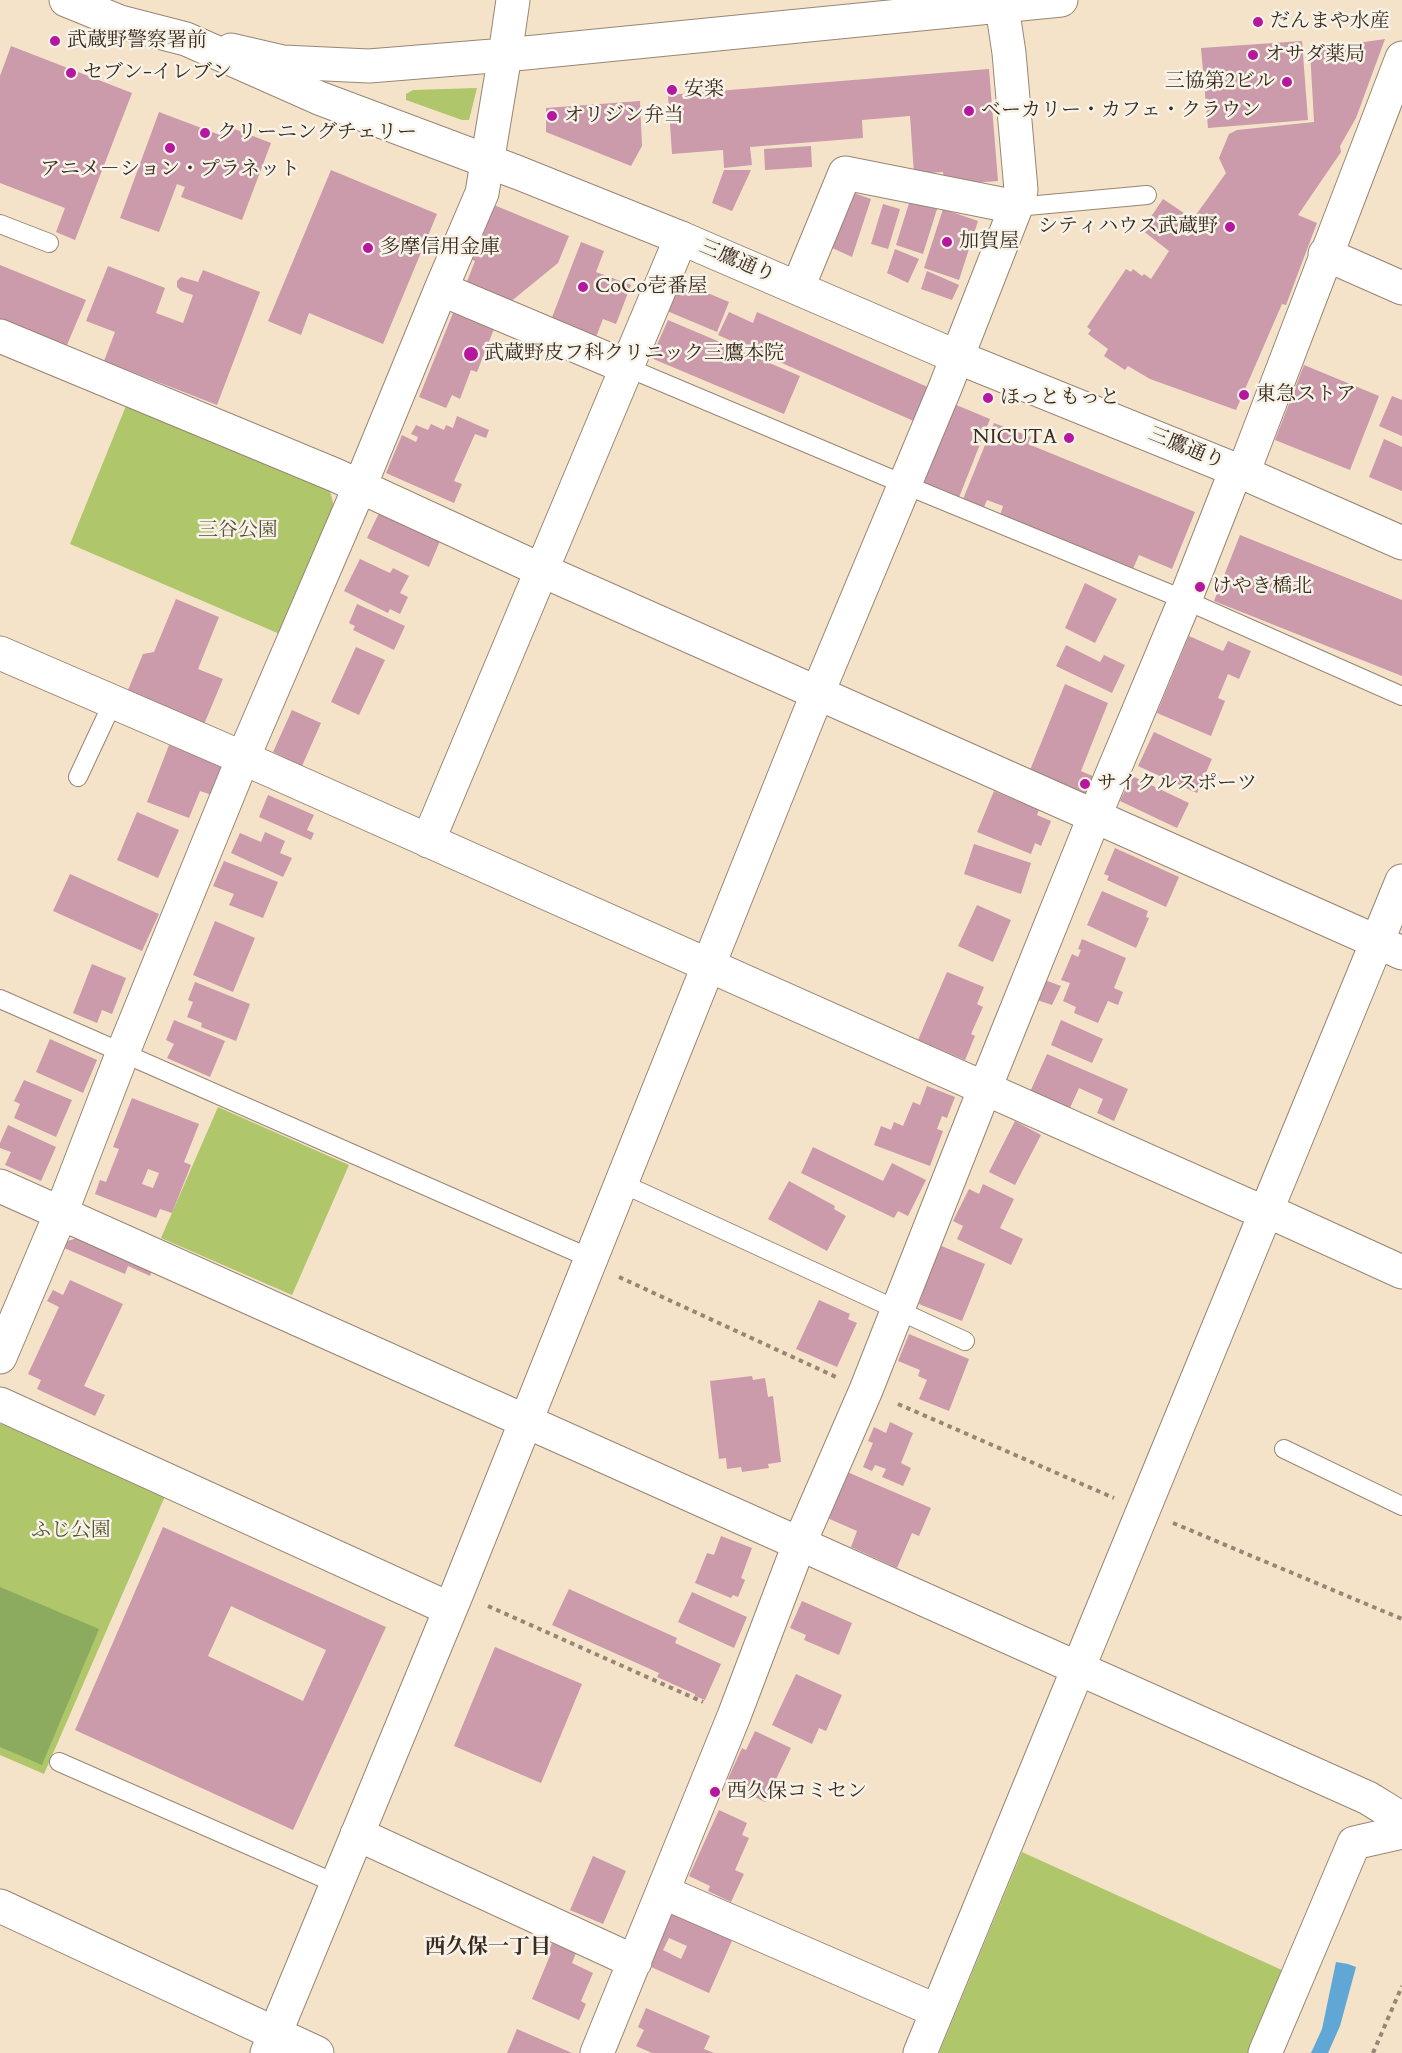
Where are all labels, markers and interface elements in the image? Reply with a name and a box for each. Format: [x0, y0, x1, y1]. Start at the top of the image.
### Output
place label: だんまや水産 [1270, 10, 1390, 34]
marker: だんまや水産 [1251, 15, 1265, 29]
place label: 武蔵野警察署前 [67, 29, 207, 53]
marker: 武蔵野警察署前 [48, 34, 62, 48]
place label: オサダ薬局 [1265, 43, 1365, 67]
marker: オサダ薬局 [1246, 48, 1260, 62]
place label: セブン-イレブン [83, 61, 232, 85]
marker: セブン-イレブン [64, 66, 78, 80]
place label: 三協第2ビル [1165, 70, 1275, 94]
marker: 三協第2ビル [1280, 75, 1294, 89]
place label: 安楽 [684, 78, 724, 102]
marker: 安楽 [665, 83, 679, 97]
place label: ベーカリー・カフェ・クラウン [981, 99, 1261, 123]
place label: オリジン弁当 [564, 104, 684, 128]
marker: ベーカリー・カフェ・クラウン [962, 104, 976, 118]
marker: オリジン弁当 [545, 109, 559, 123]
place label: クリーニングチェリー [217, 121, 417, 145]
marker: クリーニングチェリー [198, 126, 212, 140]
marker: アニメ－ション・プラネット [163, 141, 177, 155]
place label: アニメ－ション・プラネット [40, 158, 300, 182]
place label: シティハウス武蔵野 [1038, 215, 1218, 239]
marker: シティハウス武蔵野 [1223, 220, 1237, 234]
place label: 加賀屋 [959, 230, 1019, 254]
street label: 三鷹通り [695, 235, 779, 289]
marker: 加賀屋 [940, 235, 954, 249]
place label: 多摩信用金庫 [380, 236, 500, 260]
marker: 多摩信用金庫 [361, 241, 375, 255]
place label: CoCo壱番屋 [595, 275, 707, 299]
marker: CoCo壱番屋 [576, 280, 590, 294]
place label: 武蔵野皮フ科クリニック三鷹本院 [484, 342, 784, 366]
marker: 武蔵野皮フ科クリニック三鷹本院 [462, 345, 480, 363]
place label: 東急ストア [1256, 383, 1356, 407]
place label: ほっともっと [1000, 386, 1120, 410]
marker: 東急ストア [1237, 388, 1251, 402]
marker: ほっともっと [981, 391, 995, 405]
street label: 三鷹通り [1144, 423, 1228, 475]
place label: NICUTA [973, 426, 1057, 450]
marker: NICUTA [1062, 431, 1076, 445]
park label: 三谷公園 [198, 519, 278, 543]
place label: けやき橋北 [1212, 575, 1312, 599]
marker: けやき橋北 [1193, 580, 1207, 594]
place label: サイクルスポーツ [1097, 772, 1257, 796]
marker: サイクルスポーツ [1078, 777, 1092, 791]
park label: ふじ公園 [31, 1519, 111, 1543]
place label: 西久保コミセン [727, 1780, 867, 1804]
marker: 西久保コミセン [708, 1785, 722, 1799]
district label: 西久保一丁目 [425, 1935, 551, 1961]

